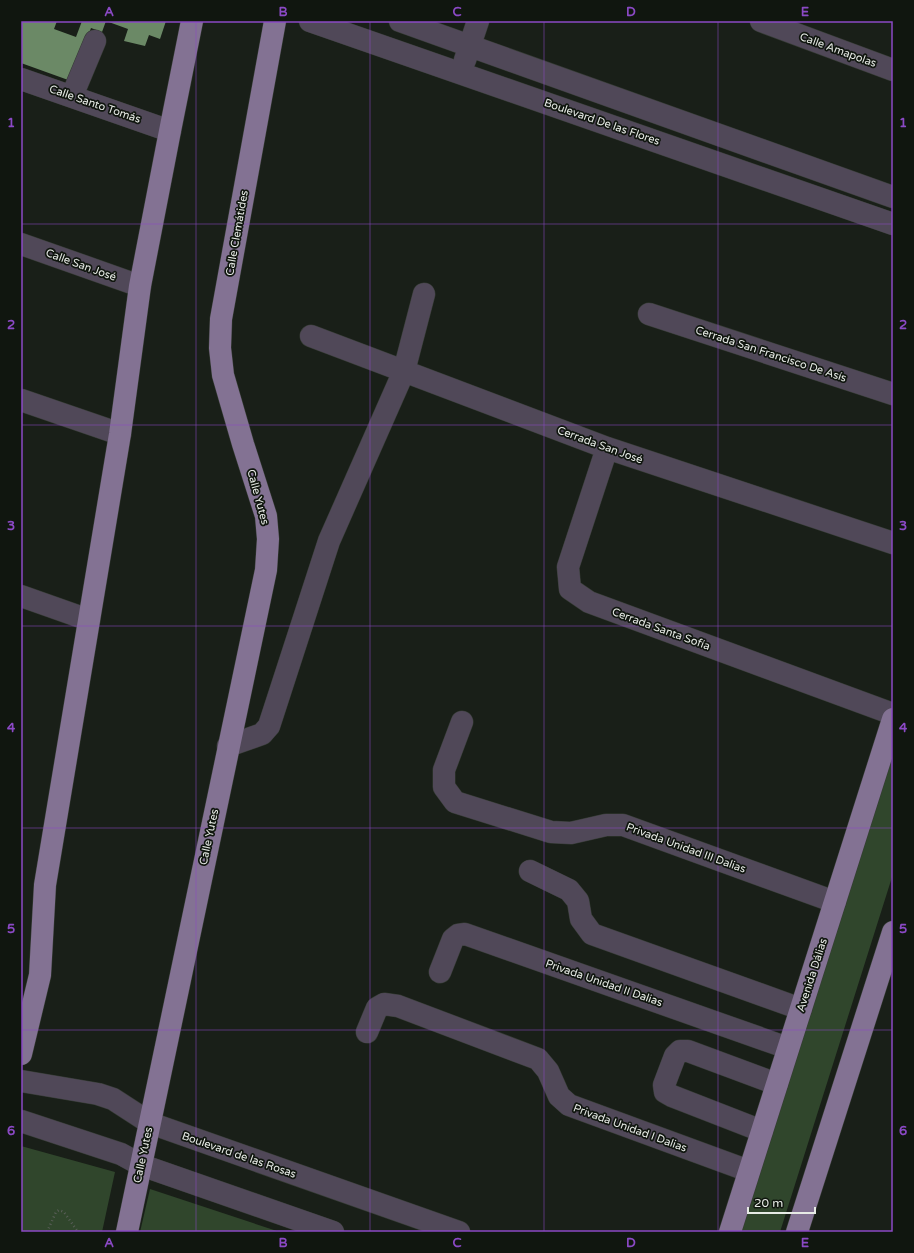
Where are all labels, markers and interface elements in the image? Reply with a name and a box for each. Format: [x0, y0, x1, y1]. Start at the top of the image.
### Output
text: A [104, 4, 114, 20]
text: B [278, 4, 288, 20]
text: C [452, 4, 462, 20]
text: D [626, 4, 636, 20]
text: E [801, 4, 809, 20]
street label: Calle Amapolas [798, 30, 878, 70]
street label: Calle Santo Tomás [48, 82, 142, 126]
street label: Boulevard De las Flores [542, 96, 662, 148]
text: 1 [7, 115, 15, 131]
text: 1 [899, 115, 907, 131]
street label: Calle Clemátides [223, 189, 251, 277]
street label: Calle San José [44, 246, 118, 284]
text: 2 [7, 317, 15, 333]
text: 2 [899, 317, 907, 333]
street label: Cerrada San Francisco De Asís [694, 323, 848, 385]
street label: Cerrada San José [555, 423, 645, 467]
street label: Calle Yutes [244, 468, 272, 526]
text: 3 [7, 518, 15, 534]
text: 3 [899, 518, 907, 534]
street label: Cerrada Santa Sofía [610, 605, 712, 653]
text: 4 [7, 720, 16, 736]
text: 4 [899, 720, 908, 736]
street label: Calle Yutes [197, 808, 221, 866]
street label: Privada Unidad III Dalias [624, 820, 748, 876]
text: 5 [7, 921, 15, 937]
text: 5 [899, 921, 907, 937]
street label: Avenida Dálias [794, 937, 830, 1013]
street label: Privada Unidad II Dalias [544, 957, 664, 1009]
street label: Privada Unidad I Dalias [571, 1101, 689, 1155]
text: 6 [7, 1123, 15, 1139]
text: 6 [899, 1123, 907, 1139]
street label: Calle Yutes [131, 1126, 155, 1184]
street label: Boulevard de las Rosas [180, 1129, 298, 1181]
scale bar [748, 1189, 815, 1215]
text: 20 m [754, 1196, 783, 1210]
text: A [104, 1235, 114, 1251]
text: B [278, 1235, 288, 1251]
text: C [452, 1235, 462, 1251]
text: D [626, 1235, 636, 1251]
text: E [801, 1235, 809, 1251]

